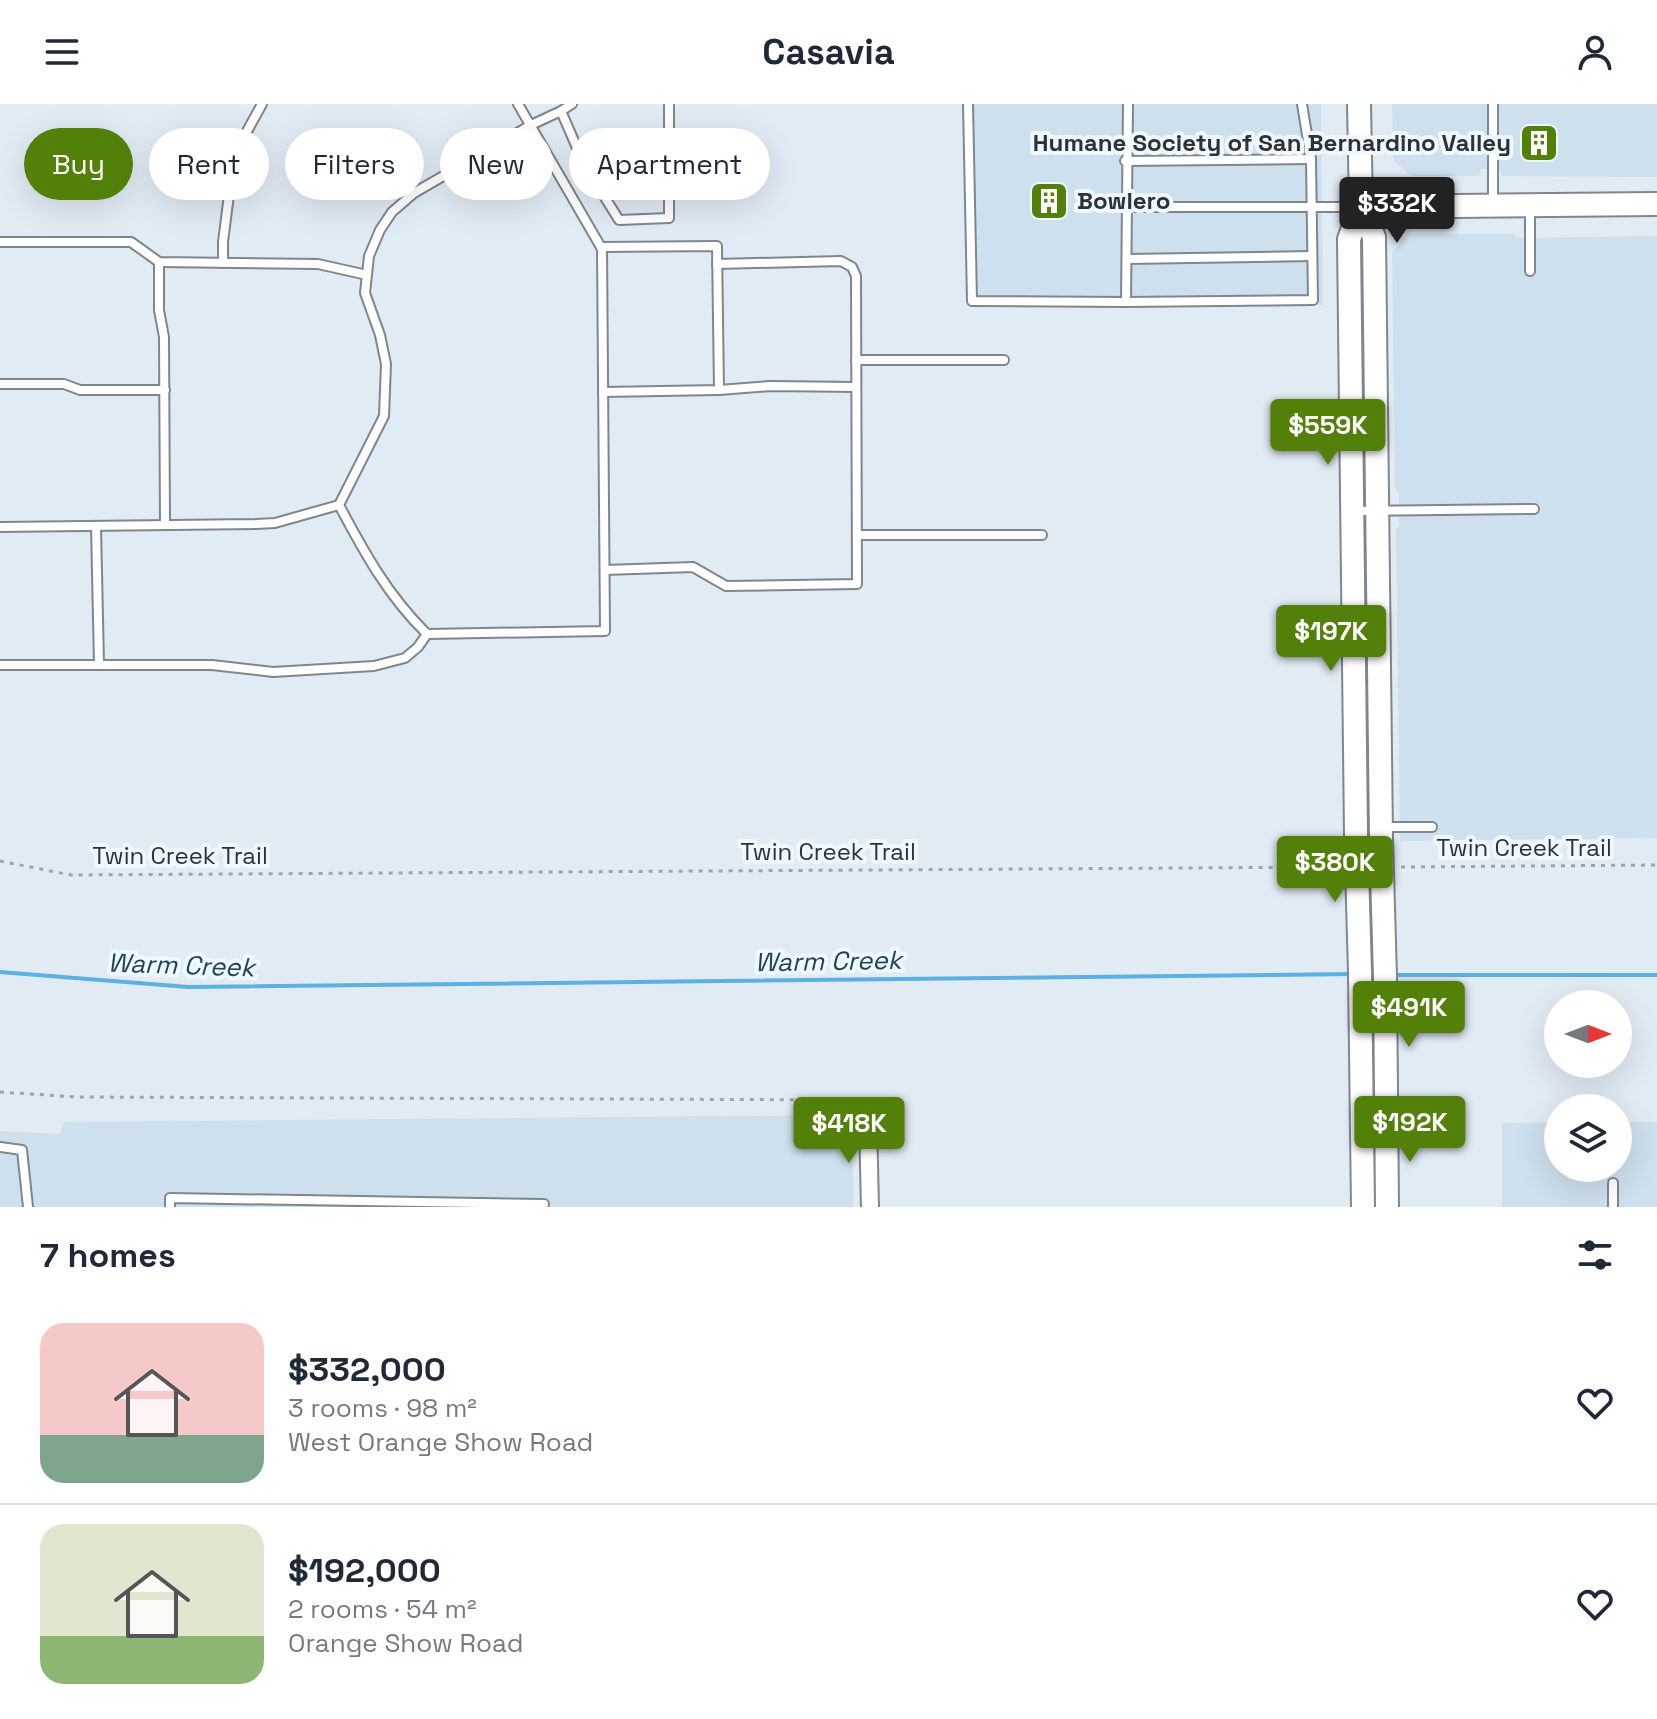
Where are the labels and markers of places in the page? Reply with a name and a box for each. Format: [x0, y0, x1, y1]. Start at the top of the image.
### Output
building icon: Humane Society of San Bernardino Valley [1518, 122, 1560, 164]
place label: Humane Society of San Bernardino Valley [1033, 127, 1511, 158]
pin: $332K [1341, 177, 1453, 245]
building icon: Bowlero [1028, 180, 1070, 222]
place label: Bowlero [1077, 185, 1170, 216]
pin: $559K [1272, 399, 1384, 467]
pin: $197K [1275, 605, 1387, 673]
pin: $380K [1279, 836, 1391, 904]
pin: $491K [1353, 981, 1465, 1049]
pin: $192K [1354, 1096, 1466, 1164]
pin: $418K [793, 1097, 905, 1165]

